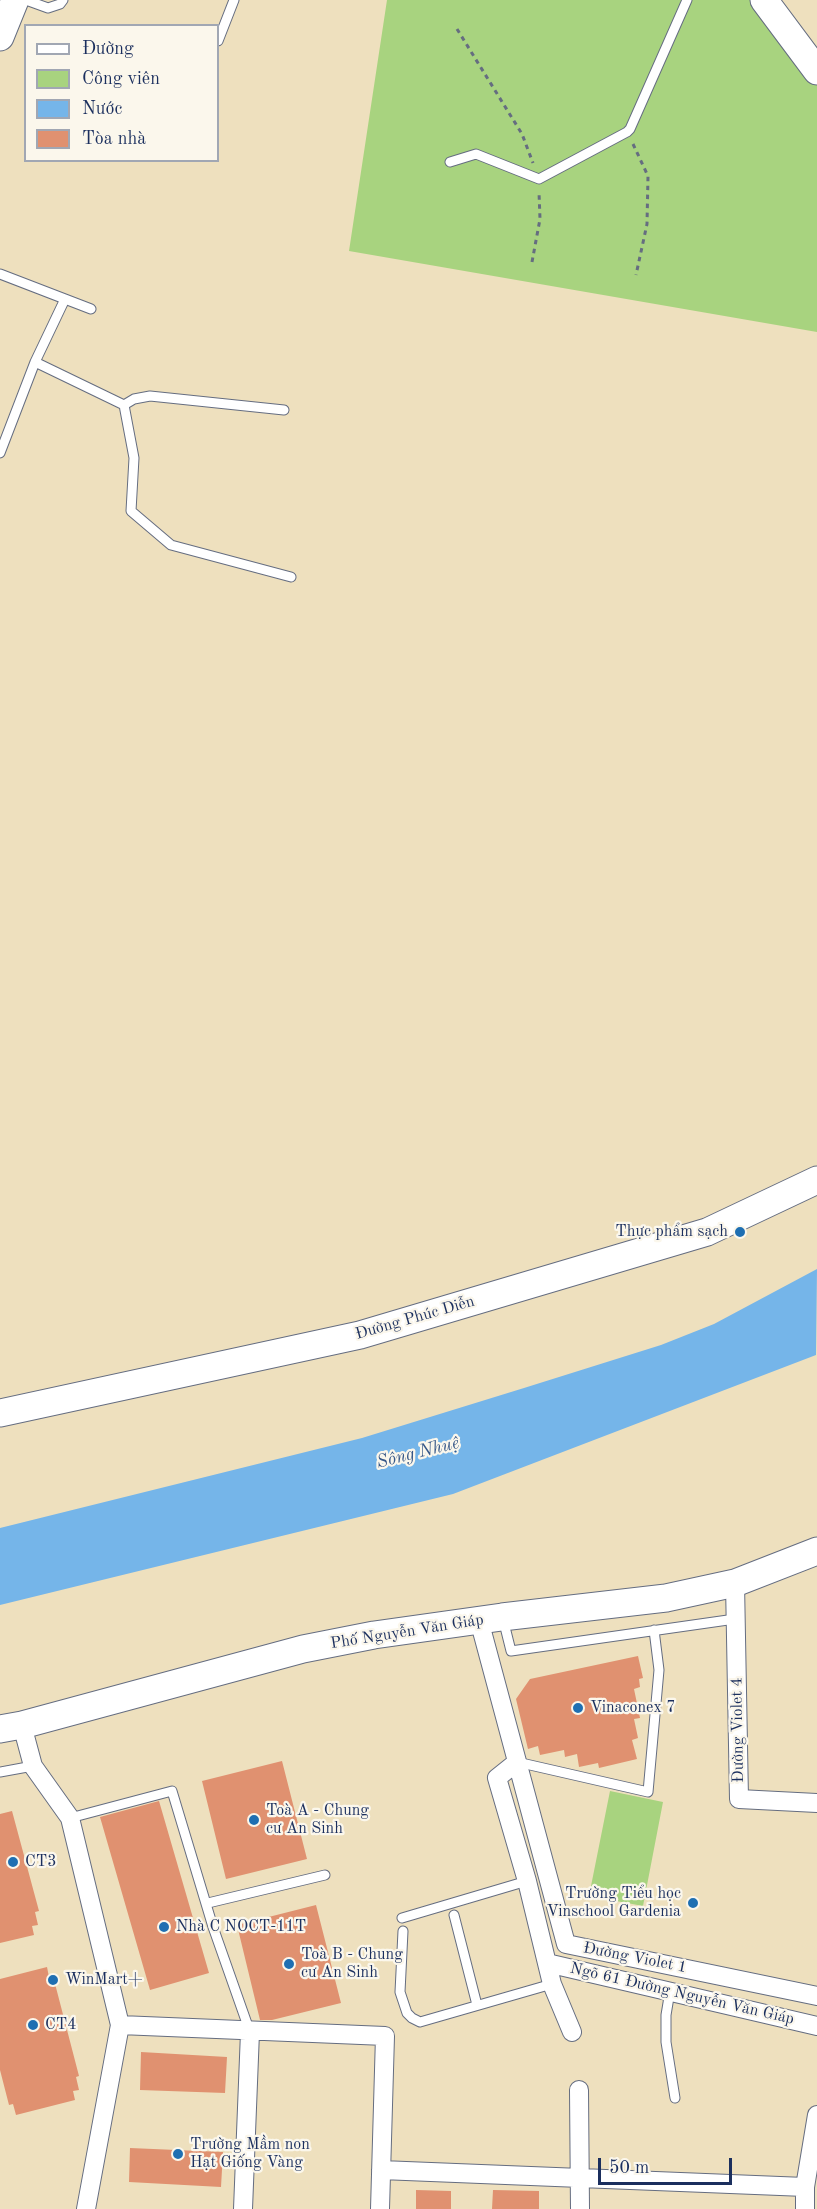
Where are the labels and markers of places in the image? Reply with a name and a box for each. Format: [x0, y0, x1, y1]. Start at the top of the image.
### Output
place label: Thực phẩm sạch [615, 1222, 728, 1242]
marker: Thực phẩm sạch [733, 1225, 747, 1239]
place label: Vinaconex 7 [590, 1698, 676, 1718]
marker: Vinaconex 7 [571, 1701, 585, 1715]
place label: Toà A - Chung cư An Sinh [266, 1801, 369, 1839]
marker: Toà A - Chung cư An Sinh [247, 1813, 261, 1827]
place label: CT3 [25, 1852, 56, 1872]
marker: CT3 [6, 1855, 20, 1869]
place label: Trường Tiểu học Vinschool Gardenia [547, 1884, 681, 1922]
marker: Trường Tiểu học Vinschool Gardenia [686, 1896, 700, 1910]
place label: Nhà C NOCT-11T [176, 1917, 306, 1937]
marker: Nhà C NOCT-11T [157, 1920, 171, 1934]
place label: Toà B - Chung cư An Sinh [301, 1945, 403, 1983]
marker: Toà B - Chung cư An Sinh [282, 1957, 296, 1971]
place label: WinMart+ [65, 1970, 143, 1990]
marker: WinMart+ [46, 1973, 60, 1987]
place label: CT4 [45, 2015, 76, 2035]
marker: CT4 [26, 2018, 40, 2032]
place label: Trường Mầm non Hạt Giống Vàng [190, 2135, 310, 2173]
marker: Trường Mầm non Hạt Giống Vàng [171, 2147, 185, 2161]

